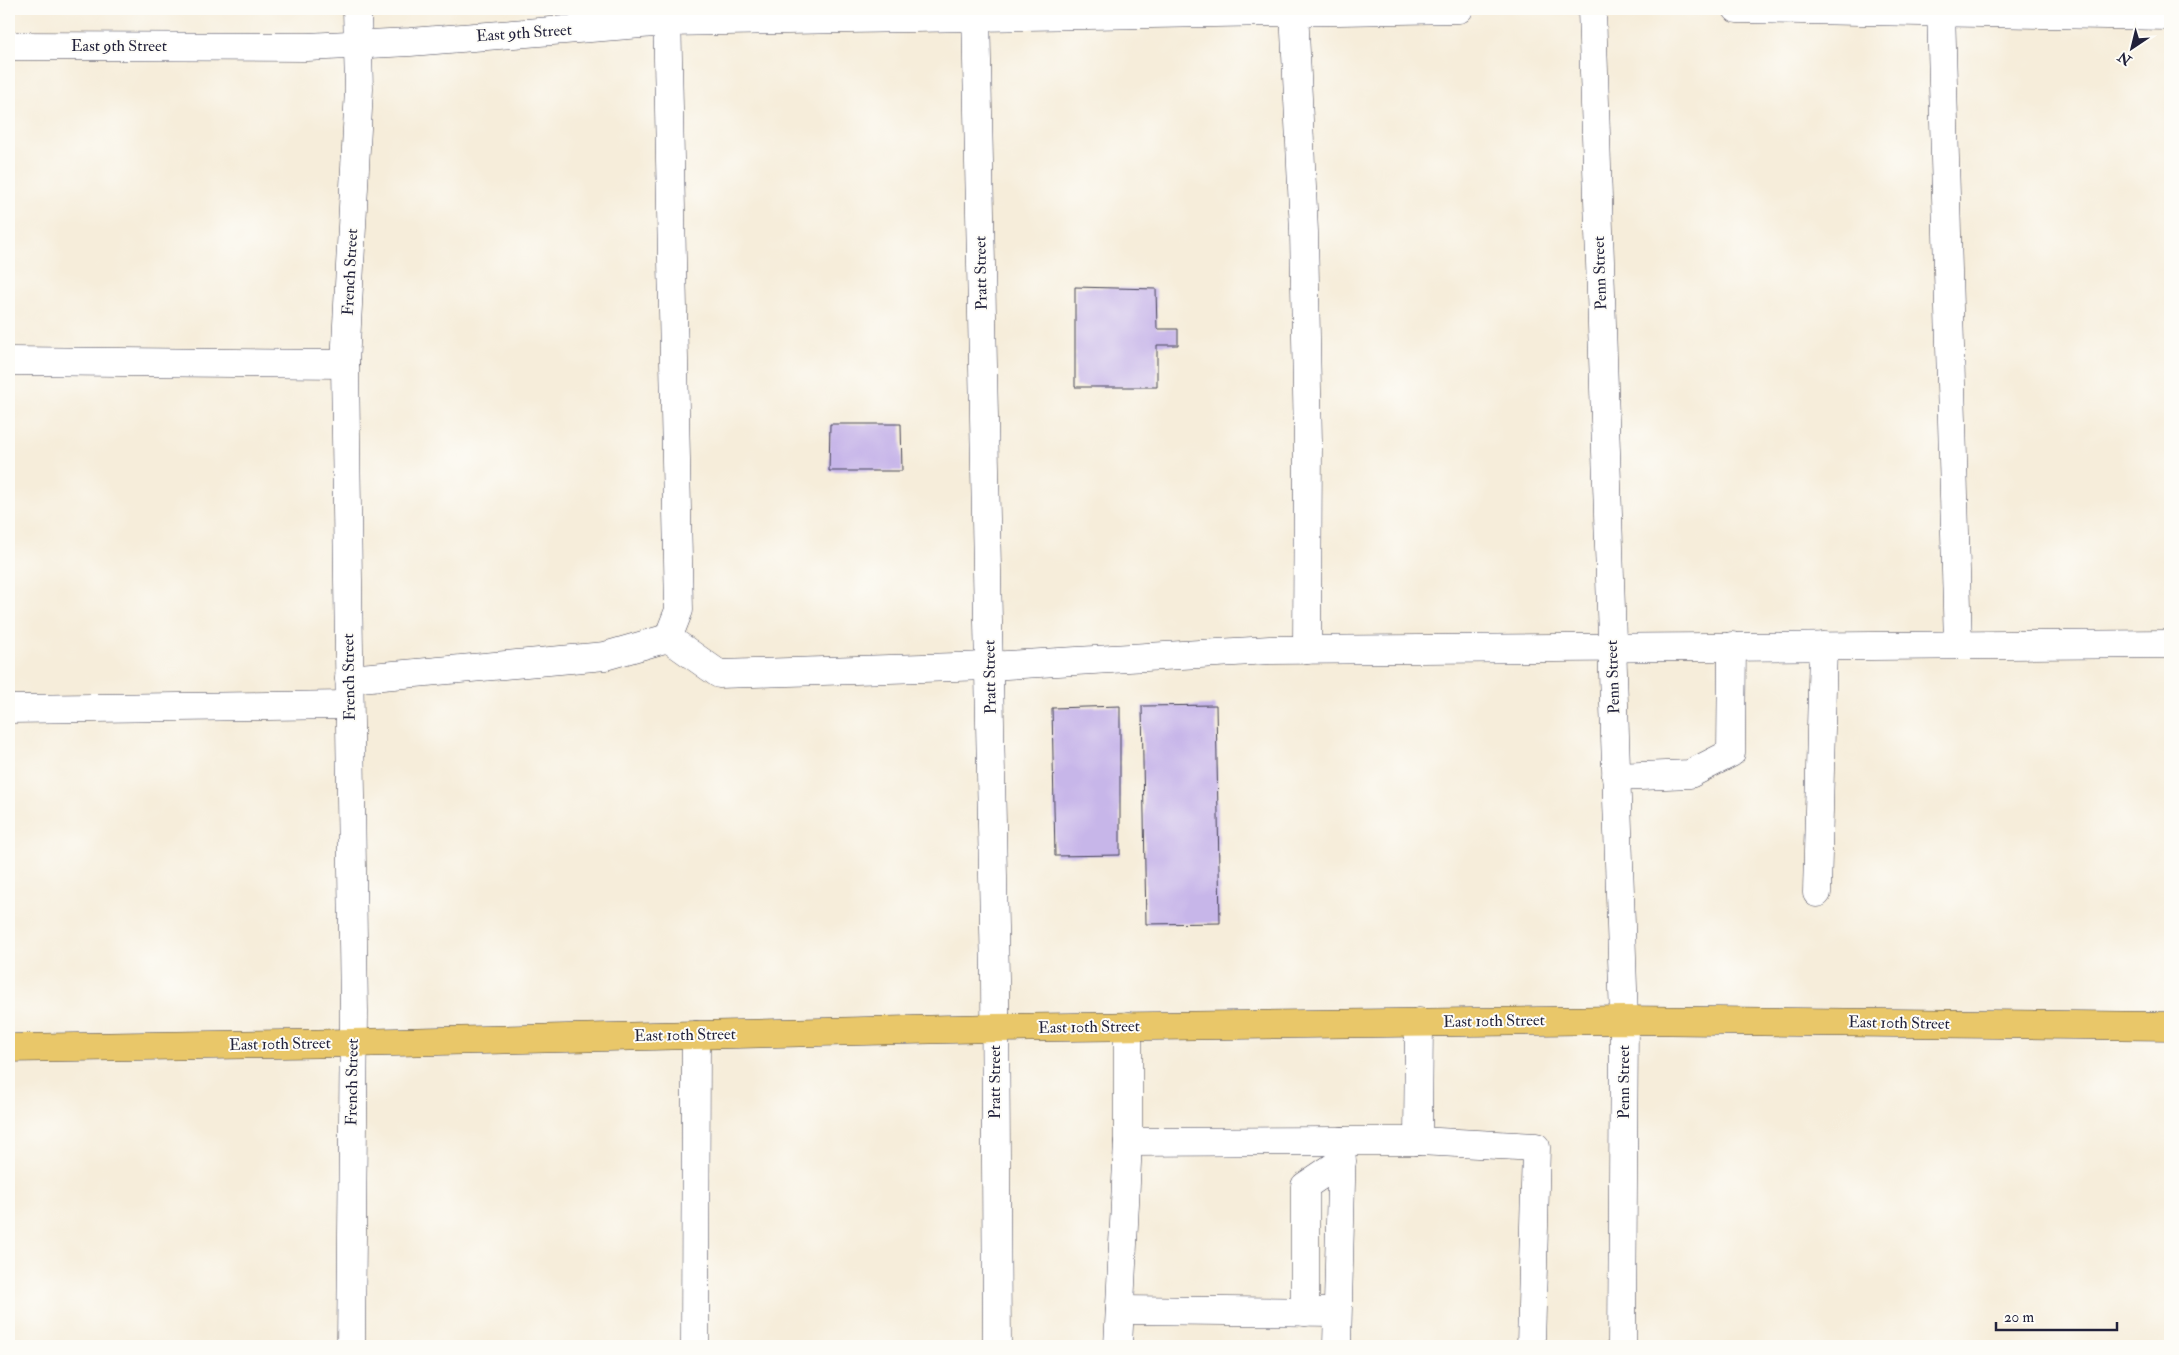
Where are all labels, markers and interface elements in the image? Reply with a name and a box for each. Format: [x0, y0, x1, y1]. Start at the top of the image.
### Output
street label: East 9th Street [475, 20, 573, 46]
north arrow [2106, 22, 2156, 72]
street label: East 9th Street [71, 36, 167, 56]
text: N [2114, 47, 2136, 69]
street label: French Street [338, 228, 362, 316]
street label: Pratt Street [970, 236, 992, 310]
street label: Penn Street [1589, 236, 1611, 310]
street label: French Street [338, 633, 360, 721]
street label: Pratt Street [979, 640, 1001, 714]
street label: Penn Street [1602, 640, 1624, 714]
street label: East 10th Street [1443, 1010, 1545, 1032]
street label: East 10th Street [1848, 1012, 1950, 1034]
street label: East 10th Street [1038, 1016, 1140, 1038]
street label: East 10th Street [634, 1024, 736, 1046]
street label: East 10th Street [229, 1033, 331, 1055]
street label: French Street [341, 1038, 363, 1126]
street label: Pratt Street [985, 1045, 1005, 1119]
street label: Penn Street [1614, 1045, 1634, 1119]
scale bar [1996, 1300, 2118, 1332]
text: 20 m [2004, 1308, 2034, 1327]

